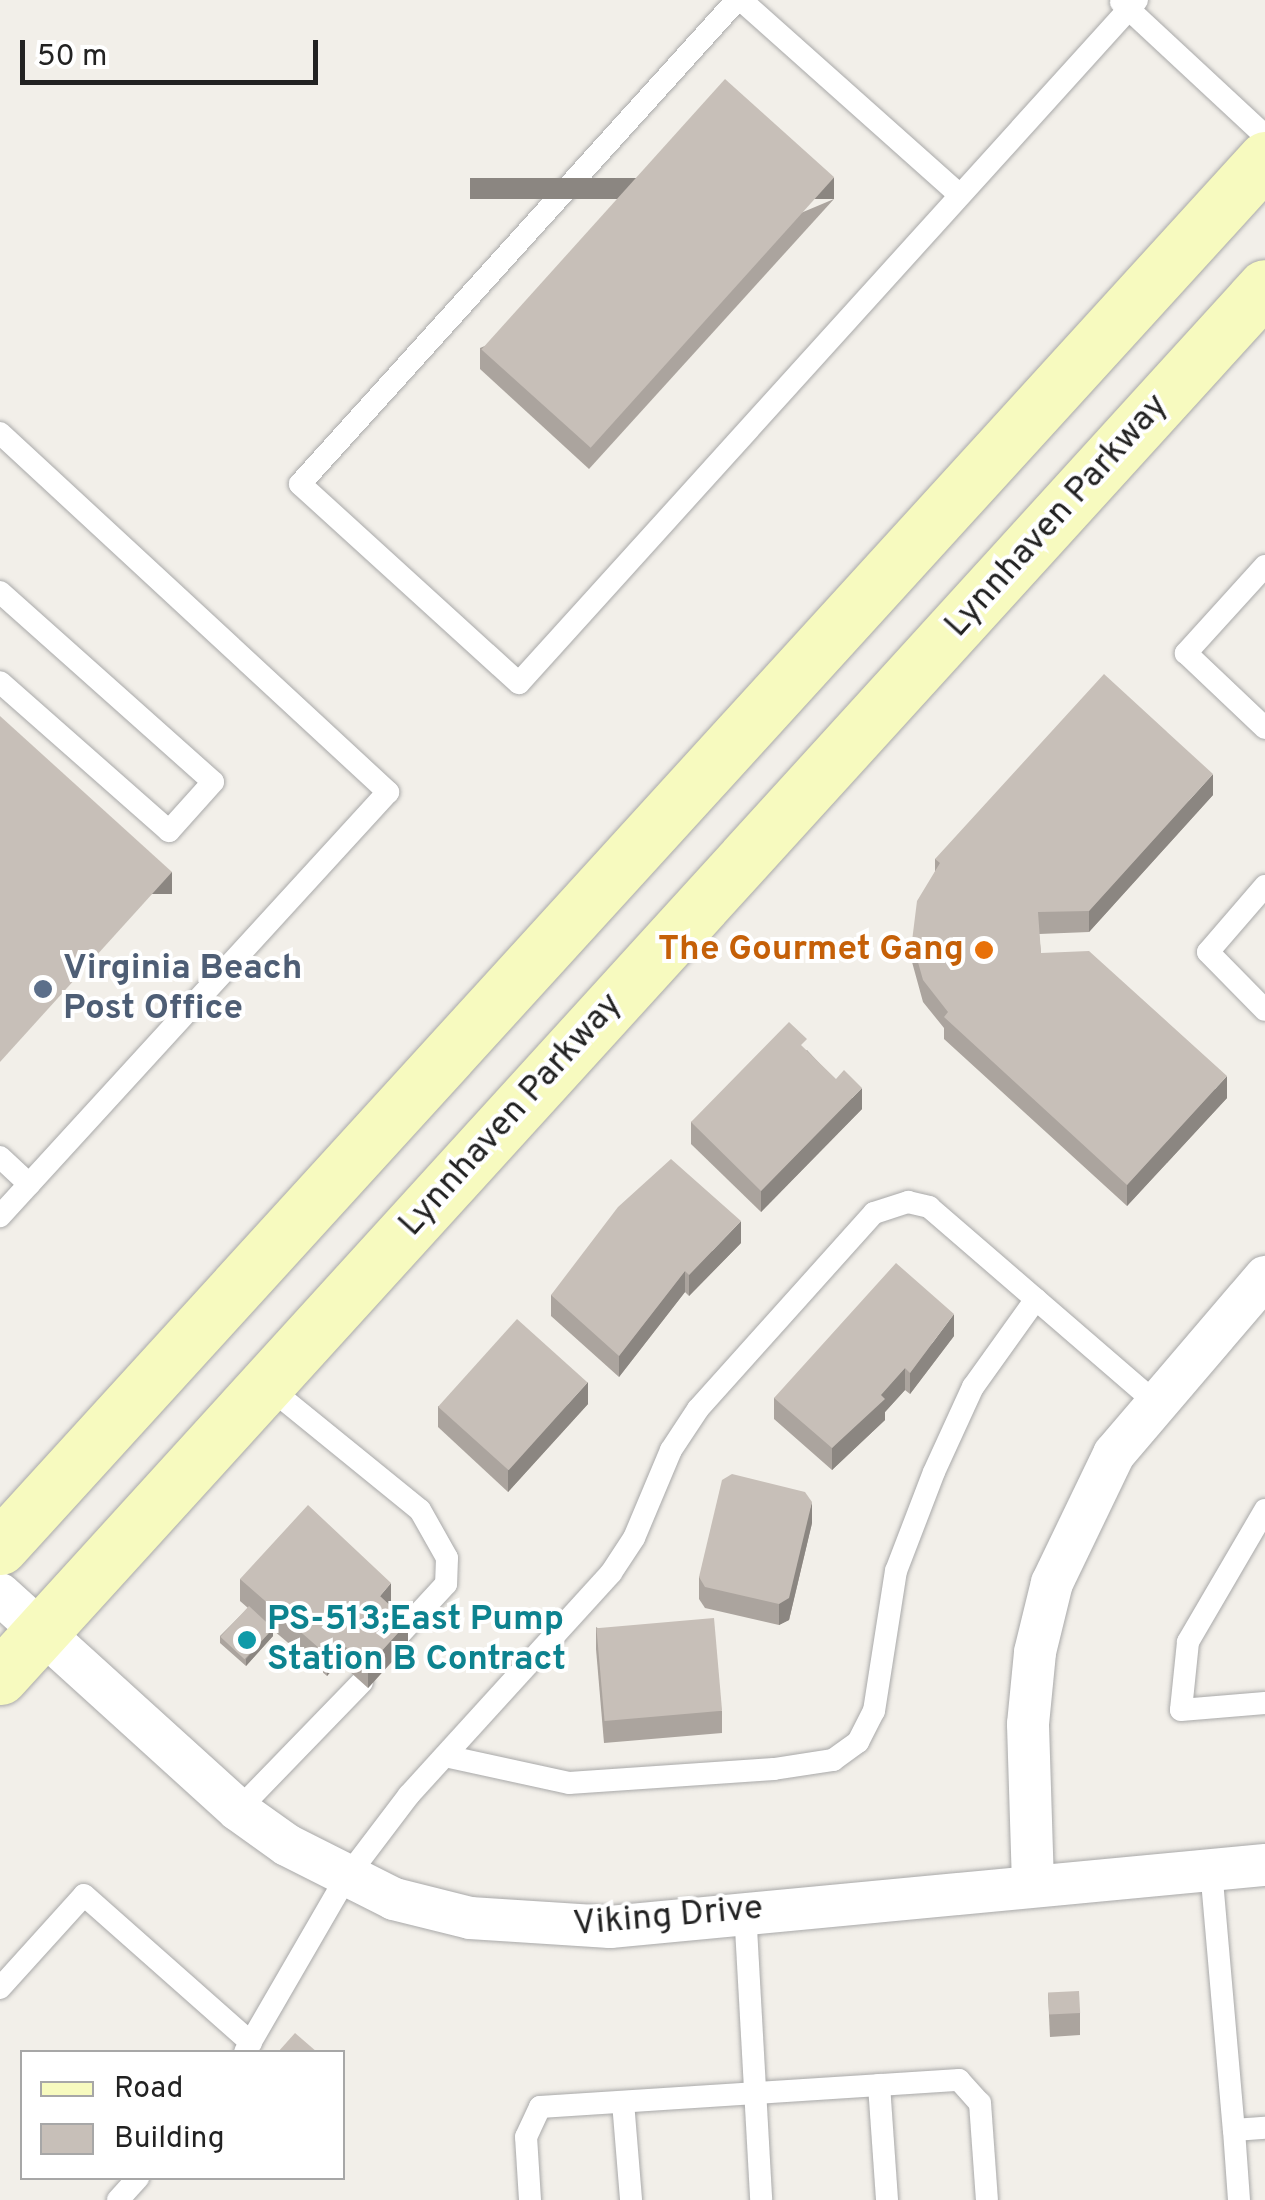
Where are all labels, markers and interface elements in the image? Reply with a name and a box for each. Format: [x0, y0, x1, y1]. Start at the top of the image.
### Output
scale bar [25, 20, 322, 82]
text: 50 m [37, 39, 107, 76]
street label: Lynnhaven Parkway [937, 386, 1177, 646]
place label: The Gourmet Gang [658, 929, 964, 971]
marker: The Gourmet Gang [973, 939, 995, 961]
place label: Virginia Beach Post Office [63, 948, 302, 1030]
marker: Virginia Beach Post Office [32, 978, 54, 1000]
street label: Lynnhaven Parkway [391, 985, 631, 1245]
place label: PS-513;East Pump Station B Contract [267, 1599, 566, 1681]
marker: PS-513;East Pump Station B Contract [236, 1629, 258, 1651]
street label: Viking Drive [571, 1888, 765, 1946]
legend [20, 2050, 345, 2180]
text: Road [114, 2071, 183, 2108]
text: Building [114, 2121, 225, 2158]

